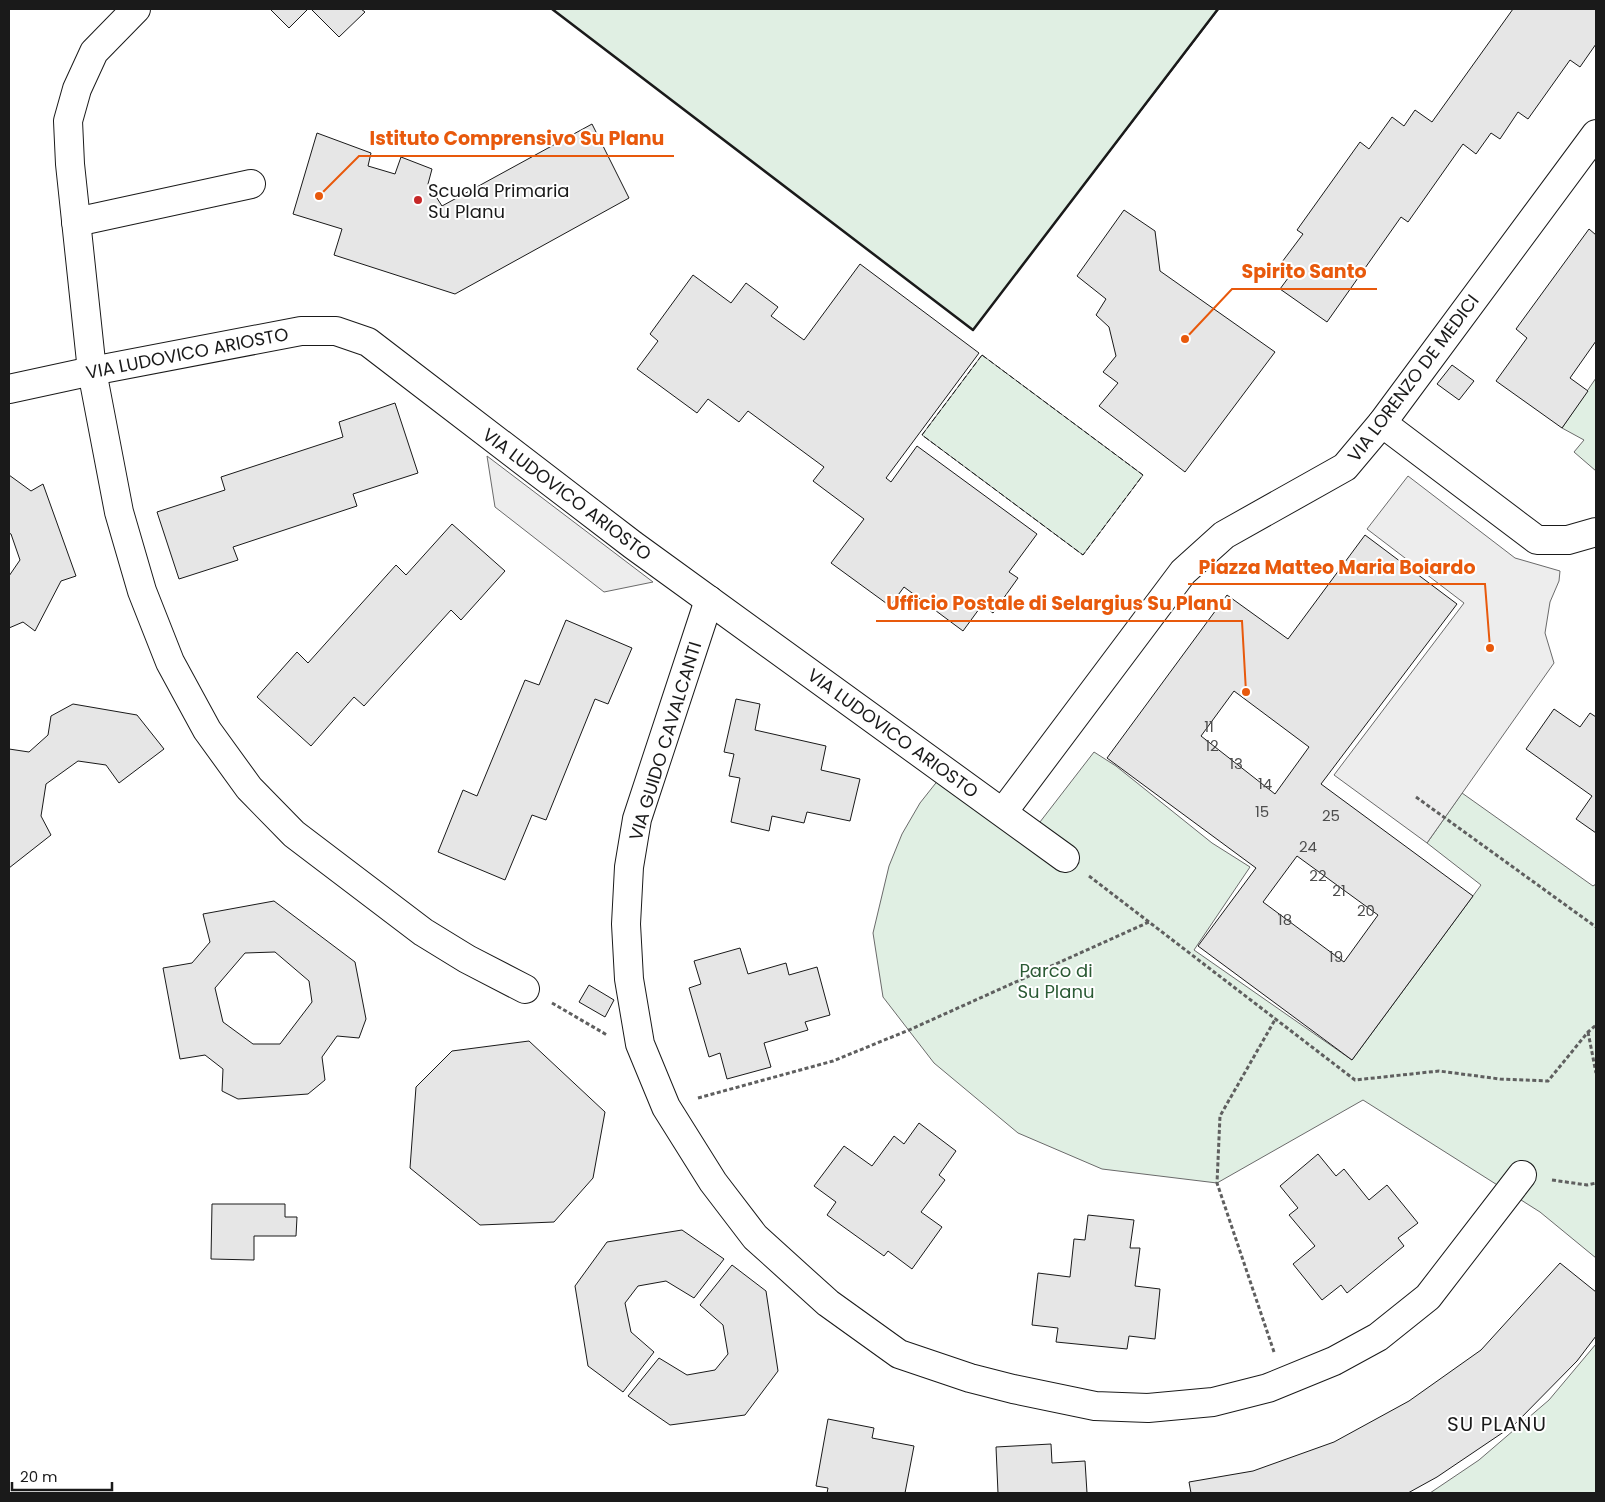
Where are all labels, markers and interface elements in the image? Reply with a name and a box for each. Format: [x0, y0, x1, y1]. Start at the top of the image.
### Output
callout: Istituto Comprensivo Su Planu [359, 122, 674, 156]
text: Istituto Comprensivo Su Planu [370, 125, 664, 152]
place label: Scuola Primaria Su Planu [428, 178, 570, 224]
marker: Scuola Primaria Su Planu [412, 194, 424, 206]
callout: Spirito Santo [1232, 255, 1377, 289]
text: Spirito Santo [1242, 258, 1366, 285]
street label: VIA LORENZO DE MEDICI [1342, 289, 1484, 467]
street label: VIA LUDOVICO ARIOSTO [84, 321, 290, 385]
street label: VIA LUDOVICO ARIOSTO [477, 422, 657, 566]
callout: Piazza Matteo Maria Boiardo [1188, 550, 1485, 584]
text: Piazza Matteo Maria Boiardo [1198, 554, 1476, 581]
callout: Ufficio Postale di Selargius Su Planu [876, 587, 1242, 621]
text: Ufficio Postale di Selargius Su Planu [886, 590, 1232, 617]
street label: VIA GUIDO CAVALCANTI [623, 638, 707, 844]
street label: VIA LUDOVICO ARIOSTO [802, 662, 984, 804]
house number: 11 [1204, 716, 1214, 737]
house number: 12 [1205, 735, 1219, 756]
house number: 13 [1229, 753, 1243, 774]
house number: 14 [1258, 773, 1272, 794]
house number: 15 [1255, 801, 1269, 822]
house number: 25 [1322, 805, 1340, 826]
house number: 24 [1299, 836, 1317, 857]
house number: 22 [1309, 865, 1327, 886]
house number: 21 [1332, 880, 1346, 901]
house number: 20 [1357, 900, 1375, 921]
house number: 18 [1278, 909, 1292, 930]
house number: 19 [1329, 946, 1343, 967]
park label: Parco di Su Planu [1018, 958, 1094, 1004]
district label: SU PLANU [1447, 1410, 1547, 1438]
scale bar [12, 1460, 112, 1492]
text: 20 m [20, 1466, 58, 1487]

